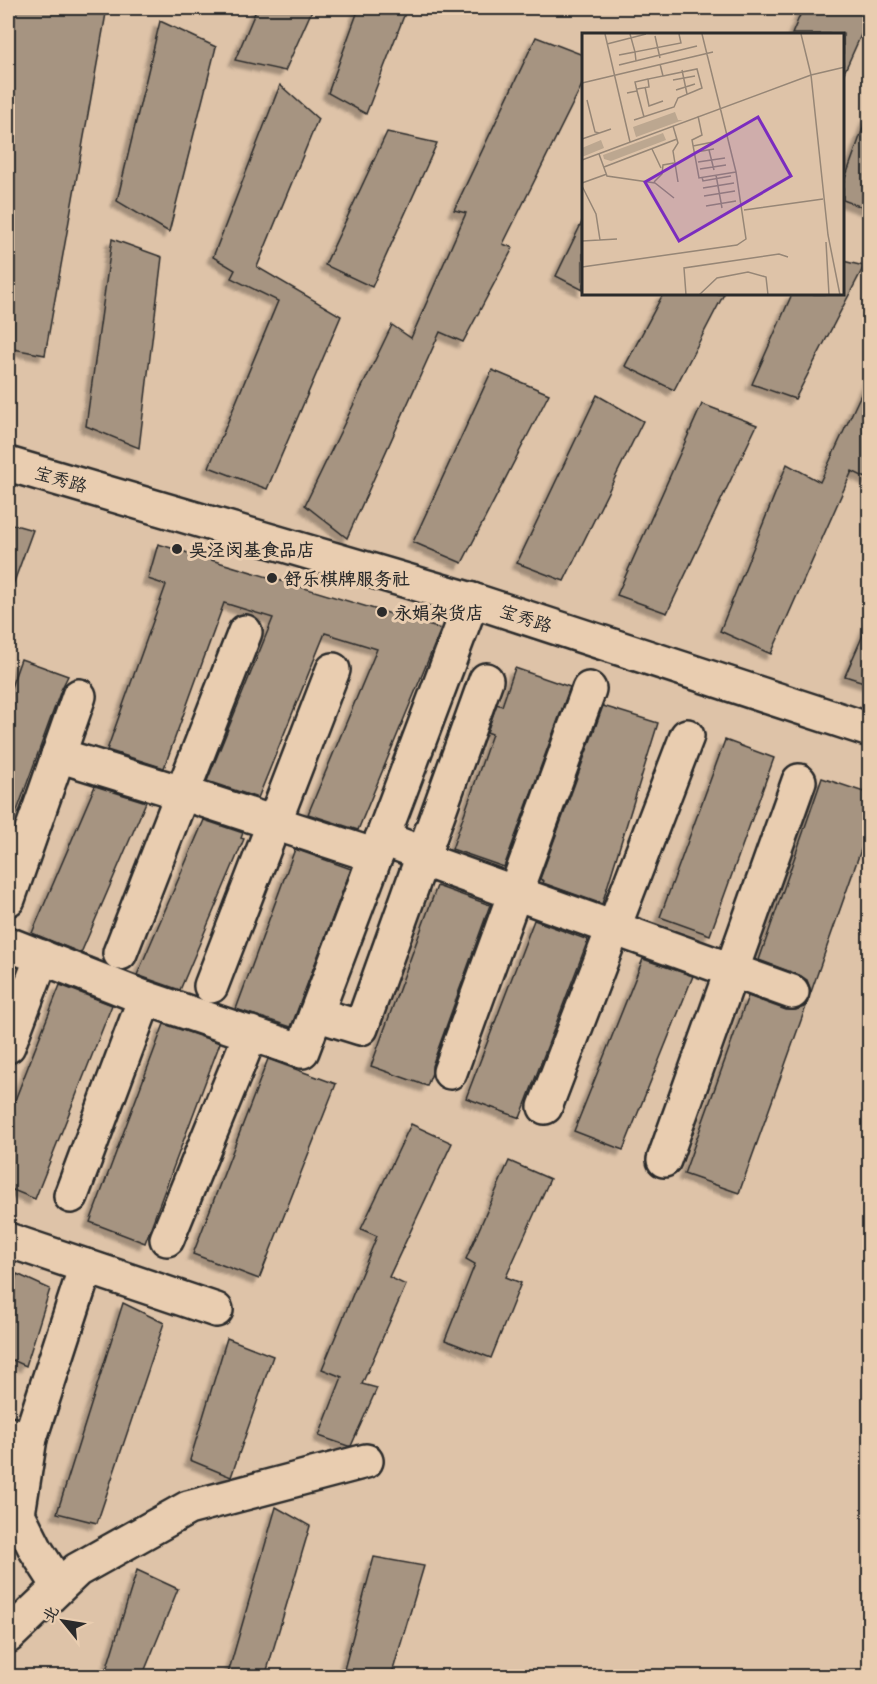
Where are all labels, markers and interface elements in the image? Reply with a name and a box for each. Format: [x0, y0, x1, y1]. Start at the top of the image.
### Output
inset map [582, 33, 844, 296]
street label: 宝秀路 [32, 460, 90, 498]
place label: 吴泾闵基食品店 [189, 537, 315, 562]
marker: 吴泾闵基食品店 [170, 542, 184, 556]
place label: 舒乐棋牌服务社 [284, 566, 410, 591]
marker: 舒乐棋牌服务社 [265, 571, 279, 585]
street label: 宝秀路 [496, 598, 556, 638]
place label: 永娟杂货店 [394, 600, 484, 625]
marker: 永娟杂货店 [375, 605, 389, 619]
north arrow [33, 1591, 93, 1651]
text: 北 [36, 1601, 64, 1626]

